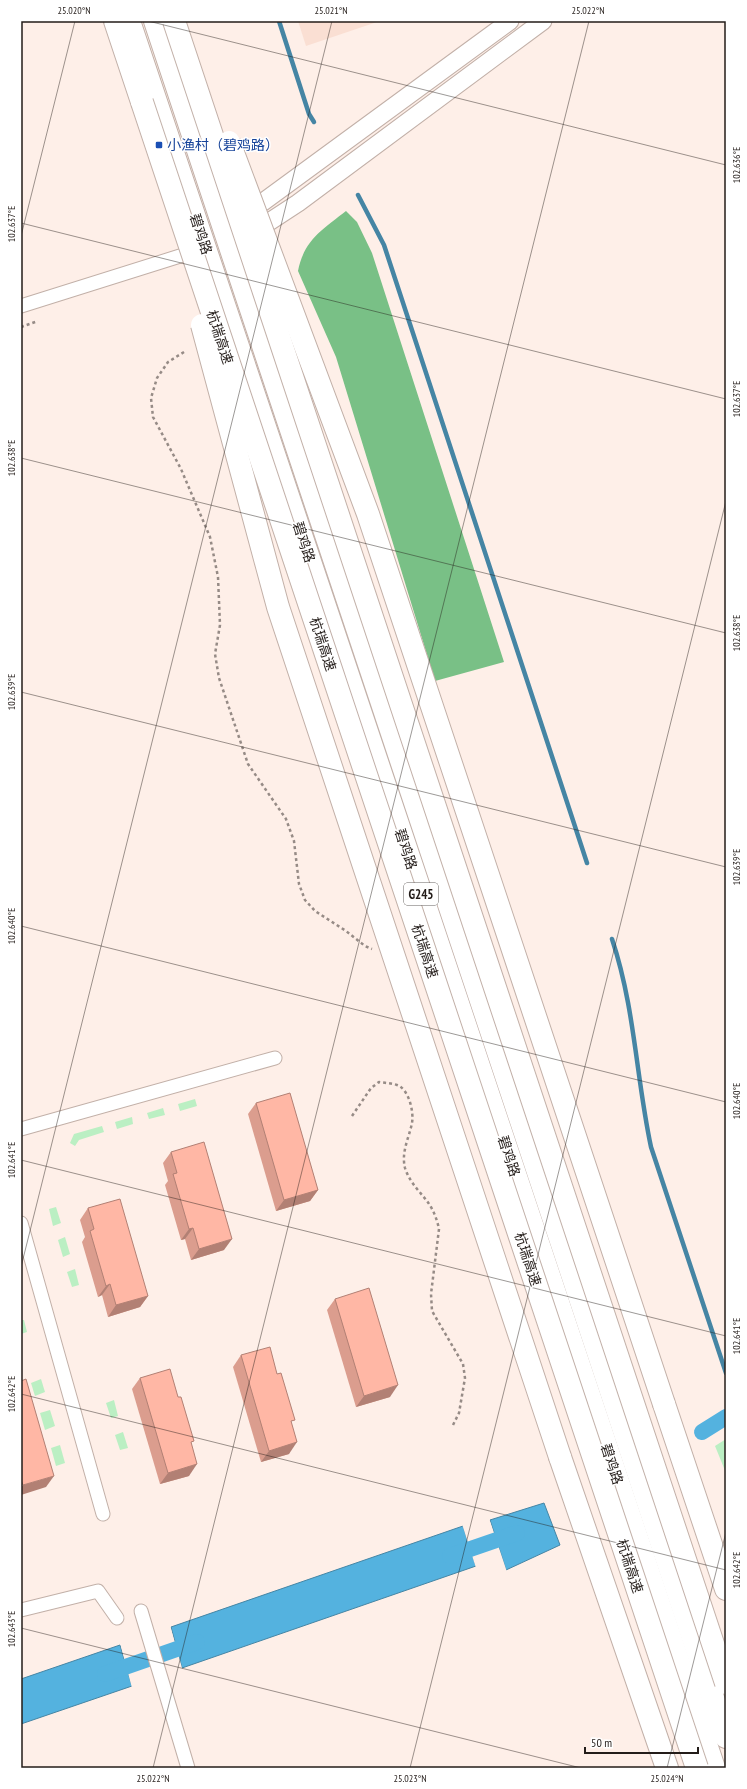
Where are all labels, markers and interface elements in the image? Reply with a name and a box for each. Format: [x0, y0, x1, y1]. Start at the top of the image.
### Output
text: 25.020°N [57, 4, 91, 17]
text: 25.021°N [314, 4, 348, 17]
text: 25.022°N [571, 4, 605, 17]
place label: 小渔村（碧鸡路） [167, 136, 279, 154]
marker: 小渔村（碧鸡路） [154, 140, 164, 150]
text: 102.636°E [730, 147, 743, 183]
text: 102.637°E [5, 206, 18, 242]
street label: 碧鸡路 [186, 211, 216, 257]
street label: 杭瑞高速 [203, 308, 237, 366]
text: 102.637°E [730, 381, 743, 417]
text: 102.638°E [5, 440, 18, 476]
street label: 碧鸡路 [289, 519, 319, 565]
street label: 杭瑞高速 [306, 615, 340, 673]
text: 102.638°E [730, 615, 743, 651]
text: 102.639°E [5, 674, 18, 710]
street label: 碧鸡路 [391, 826, 421, 872]
text: 102.639°E [730, 849, 743, 885]
road number: G245 [404, 883, 438, 905]
text: 102.640°E [5, 908, 18, 944]
street label: 杭瑞高速 [408, 922, 442, 980]
text: 102.640°E [730, 1083, 743, 1119]
street label: 碧鸡路 [494, 1133, 524, 1179]
text: 102.641°E [5, 1142, 18, 1178]
street label: 杭瑞高速 [511, 1230, 545, 1288]
text: 102.641°E [730, 1318, 743, 1354]
text: 102.642°E [5, 1376, 18, 1412]
street label: 碧鸡路 [597, 1441, 627, 1487]
street label: 杭瑞高速 [613, 1537, 647, 1595]
text: 102.642°E [730, 1552, 743, 1588]
text: 102.643°E [5, 1611, 18, 1647]
scale bar [585, 1729, 698, 1755]
text: 50 m [591, 1735, 612, 1750]
text: 25.022°N [136, 1772, 170, 1785]
text: 25.023°N [393, 1772, 427, 1785]
text: 25.024°N [650, 1772, 684, 1785]

